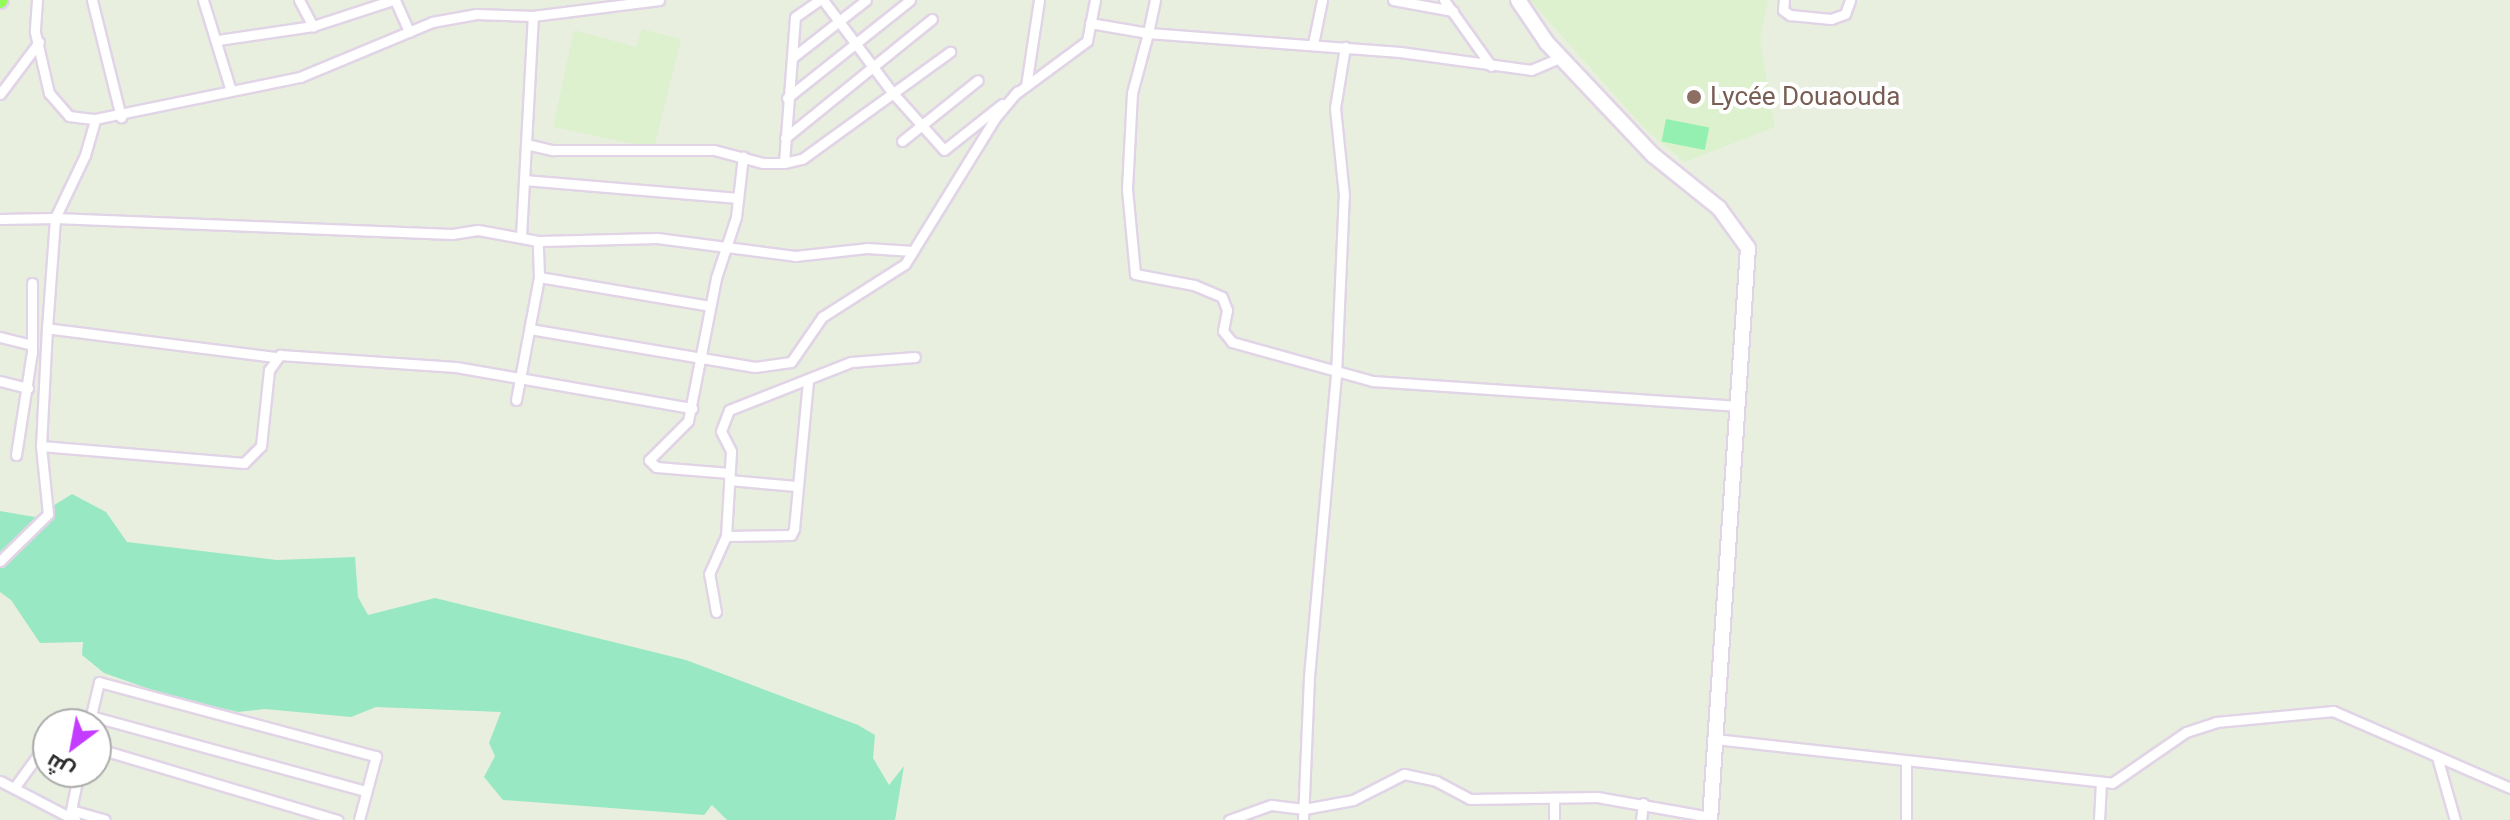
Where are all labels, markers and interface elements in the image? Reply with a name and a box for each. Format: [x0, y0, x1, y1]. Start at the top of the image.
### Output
place label: Lycée Douaouda [1710, 81, 1900, 113]
marker: Lycée Douaouda [1685, 88, 1703, 106]
north arrow [32, 708, 112, 788]
text: ش [41, 749, 79, 785]

